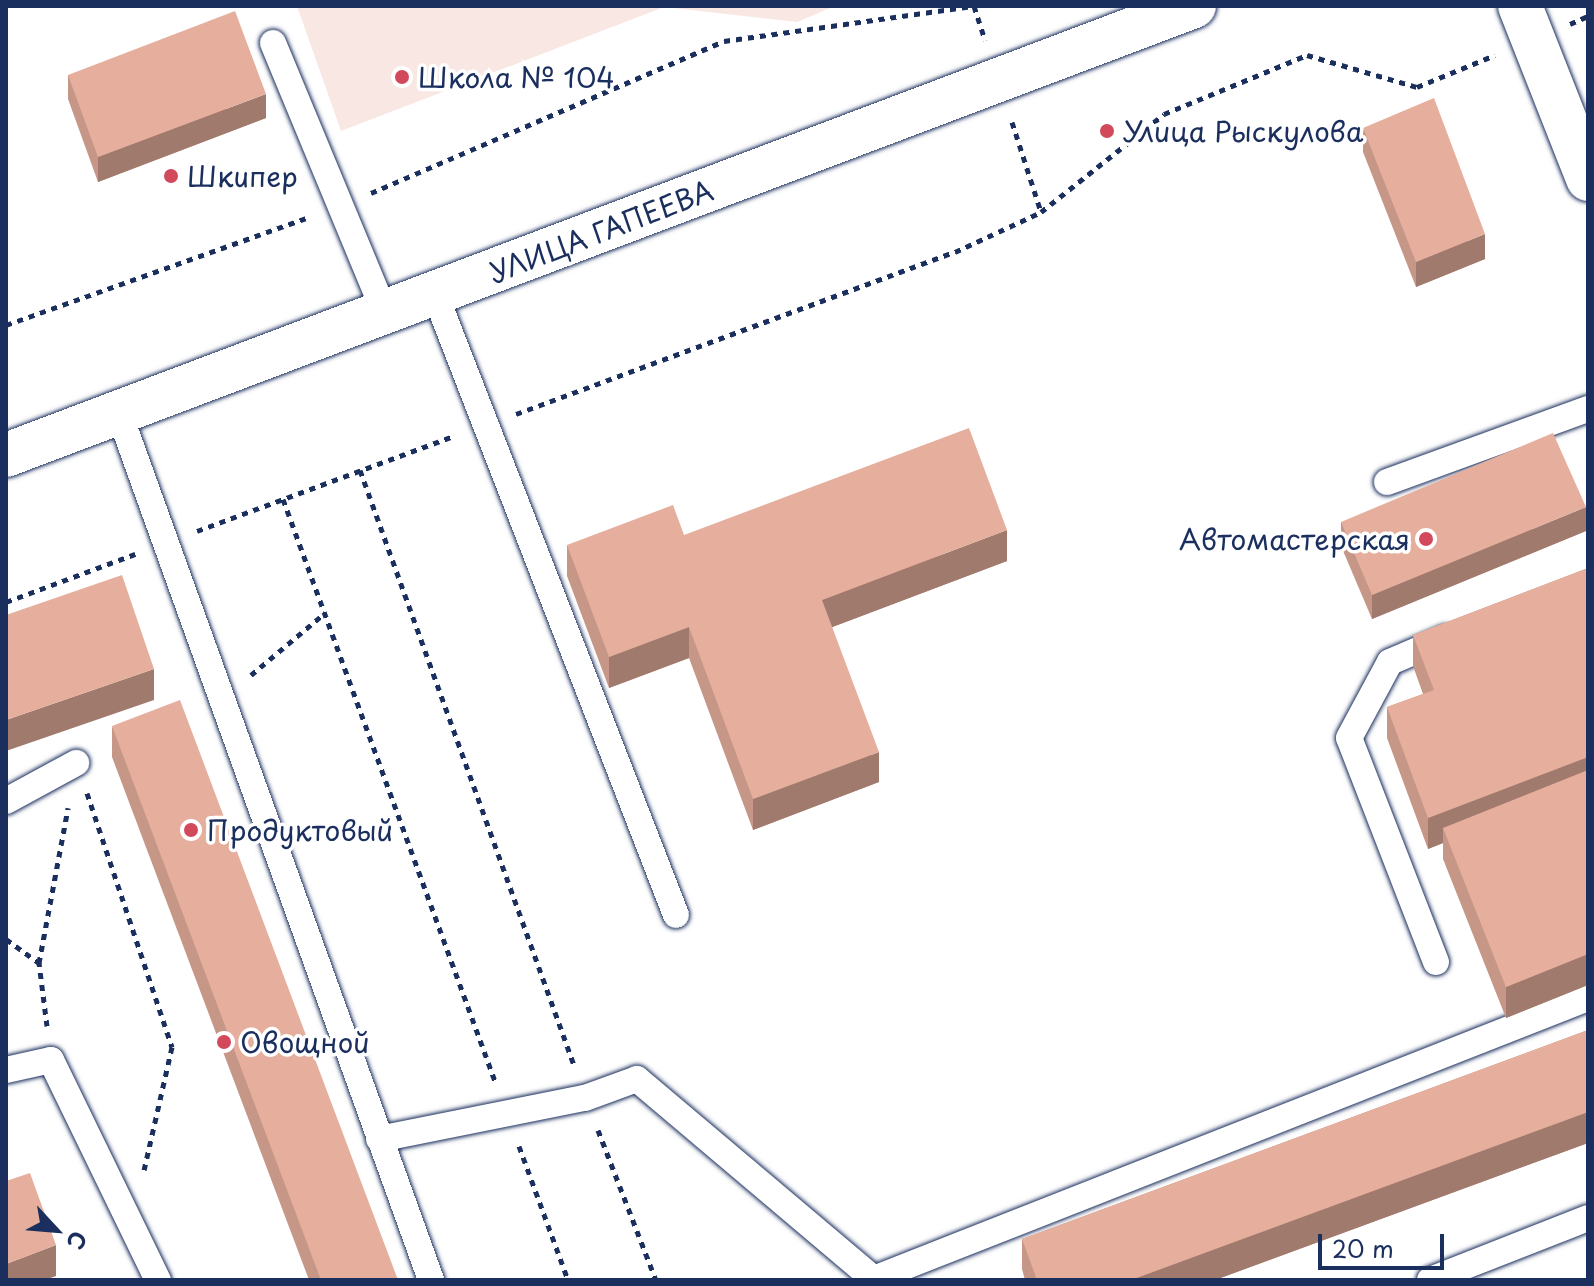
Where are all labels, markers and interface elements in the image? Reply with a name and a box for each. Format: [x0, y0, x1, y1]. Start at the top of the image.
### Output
place label: Школа № 104 [418, 60, 616, 94]
marker: Школа № 104 [393, 68, 411, 86]
place label: Улица Рыскулова [1123, 114, 1365, 148]
marker: Улица Рыскулова [1098, 122, 1116, 140]
place label: Шкипер [187, 159, 298, 193]
marker: Шкипер [162, 167, 180, 185]
street label: УЛИЦА ГАПЕЕВА [483, 172, 719, 290]
place label: Автомастерская [1179, 522, 1410, 556]
marker: Автомастерская [1417, 530, 1435, 548]
place label: Продуктовый [207, 813, 393, 847]
marker: Продуктовый [182, 821, 200, 839]
place label: Овощной [240, 1025, 370, 1059]
marker: Овощной [215, 1033, 233, 1051]
north arrow [16, 1190, 96, 1270]
scale bar [1322, 1218, 1448, 1268]
text: С [60, 1226, 96, 1255]
text: 20 m [1332, 1230, 1394, 1266]

